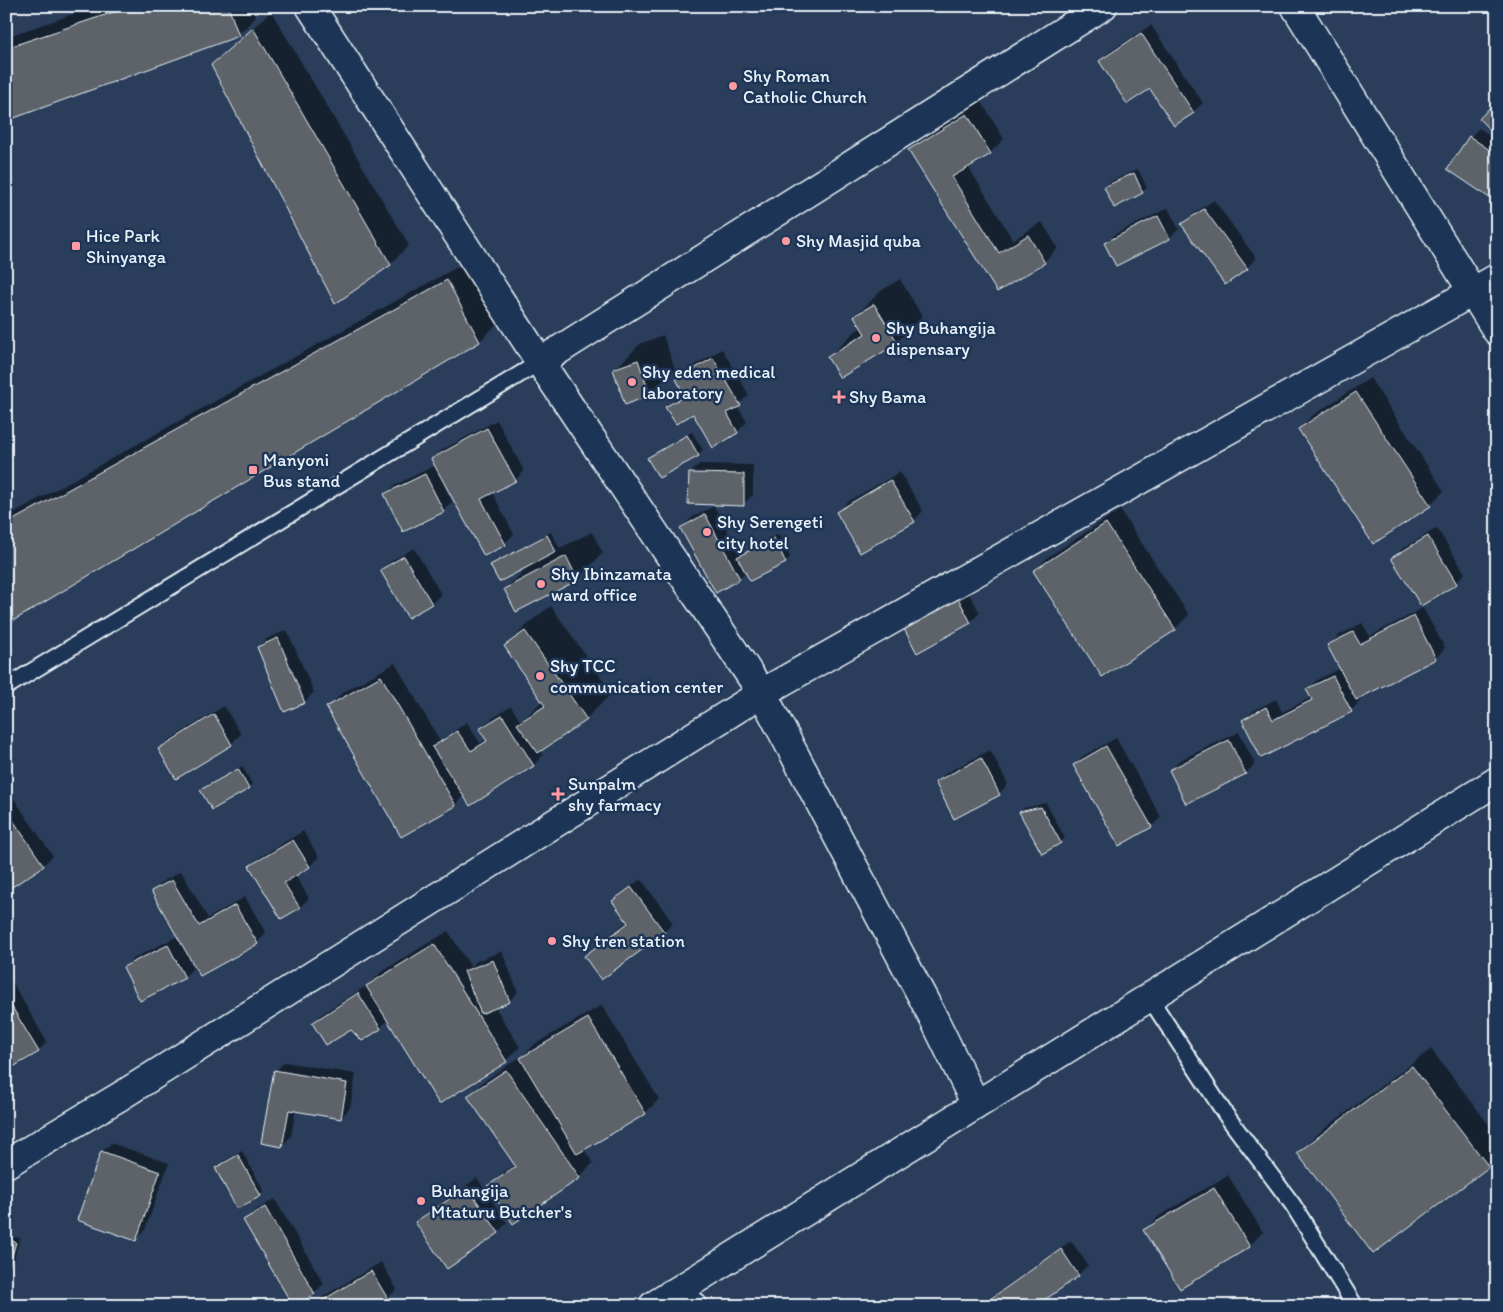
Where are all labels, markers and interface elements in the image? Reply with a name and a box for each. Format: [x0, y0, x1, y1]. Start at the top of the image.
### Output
place label: Shy Roman Catholic Church [743, 65, 867, 108]
marker: Shy Roman Catholic Church [727, 80, 739, 92]
place label: Hice Park Shinyanga [86, 225, 167, 268]
place label: Shy Masjid quba [796, 230, 922, 252]
marker: Shy Masjid quba [780, 235, 792, 247]
marker: Hice Park Shinyanga [70, 240, 82, 252]
place label: Shy Buhangija dispensary [886, 317, 996, 360]
marker: Shy Buhangija dispensary [870, 332, 882, 344]
place label: Shy eden medical laboratory [642, 361, 775, 404]
marker: Shy eden medical laboratory [626, 376, 638, 388]
place label: Shy Bama [849, 386, 926, 408]
marker: Shy Bama [833, 391, 845, 403]
place label: Manyoni Bus stand [263, 449, 340, 492]
marker: Manyoni Bus stand [247, 464, 259, 476]
place label: Shy Serengeti city hotel [717, 511, 823, 554]
marker: Shy Serengeti city hotel [701, 526, 713, 538]
place label: Shy Ibinzamata ward office [551, 563, 673, 606]
marker: Shy Ibinzamata ward office [535, 578, 547, 590]
place label: Shy TCC communication center [550, 655, 723, 698]
marker: Shy TCC communication center [534, 670, 546, 682]
place label: Sunpalm shy farmacy [568, 773, 662, 816]
marker: Sunpalm shy farmacy [552, 788, 564, 800]
place label: Shy tren station [562, 930, 685, 952]
marker: Shy tren station [546, 935, 558, 947]
place label: Buhangija Mtaturu Butcher's [431, 1180, 572, 1223]
marker: Buhangija Mtaturu Butcher's [415, 1195, 427, 1207]

